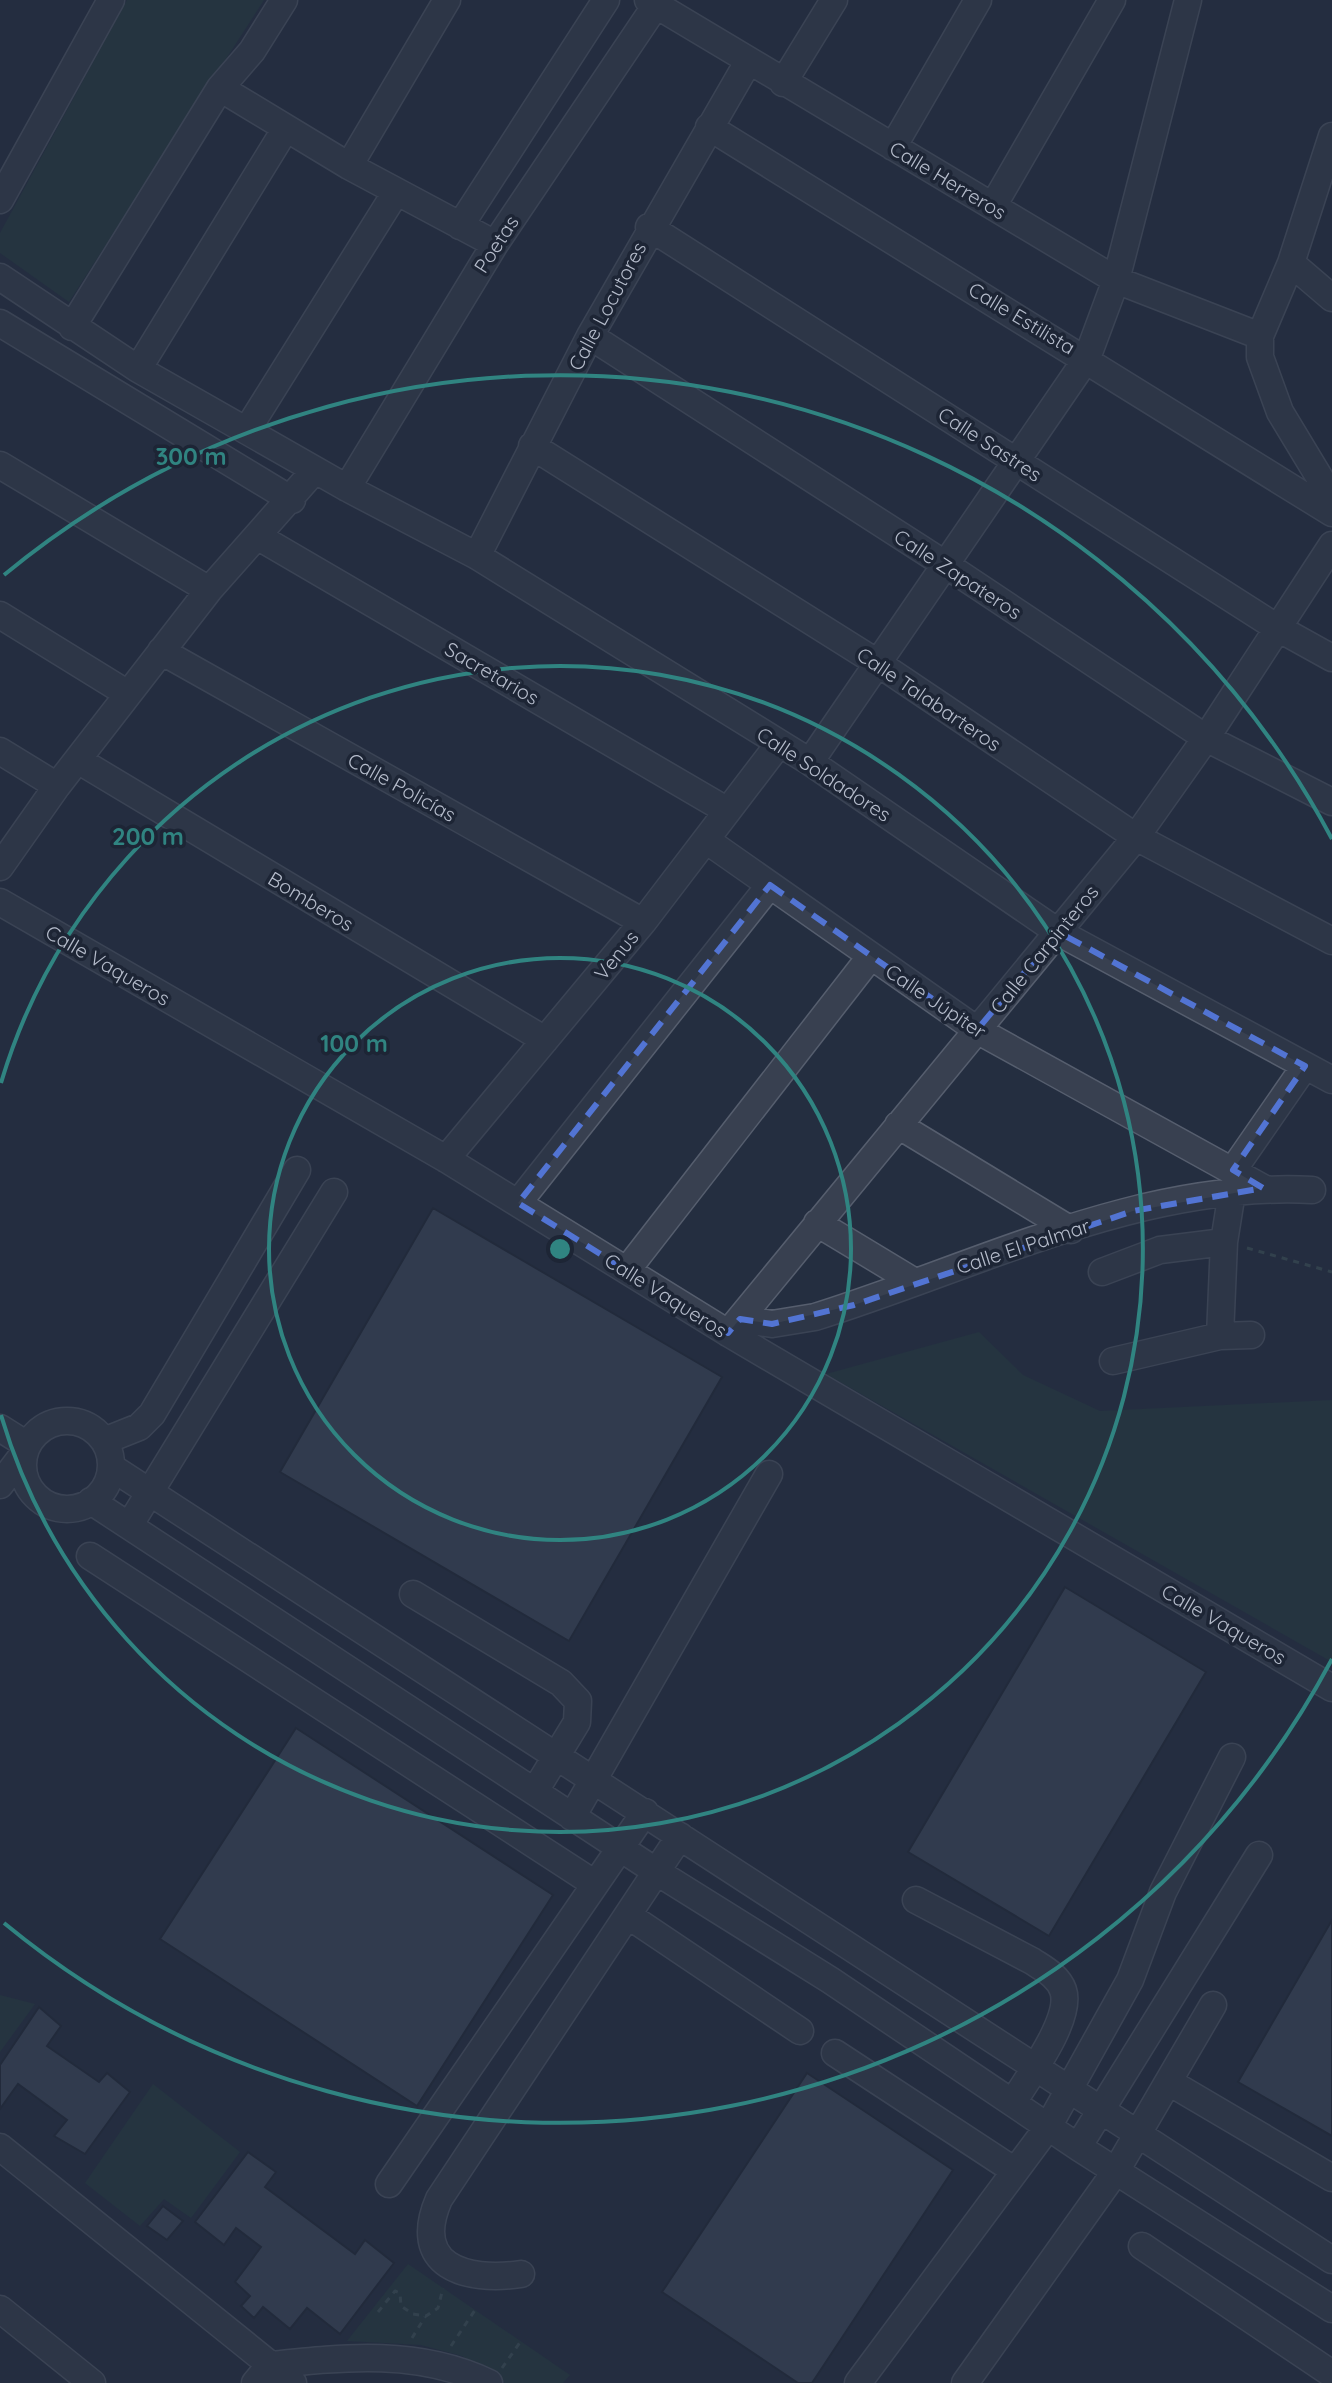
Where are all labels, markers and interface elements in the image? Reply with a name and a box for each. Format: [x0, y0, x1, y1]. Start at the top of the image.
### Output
street label: Calle Herreros [885, 135, 1011, 225]
street label: Poetas [468, 211, 524, 277]
street label: Calle Locutores [563, 237, 651, 375]
street label: Calle Estilista [964, 276, 1080, 360]
street label: Calle Sastres [934, 401, 1046, 487]
text: 300 m [155, 441, 227, 471]
street label: Calle Zapateros [890, 524, 1026, 624]
street label: Sacretarios [440, 636, 544, 710]
street label: Calle Talabarteros [852, 642, 1006, 756]
street label: Calle Soldadores [752, 721, 896, 827]
street label: Calle Policías [344, 747, 460, 827]
text: 200 m [112, 821, 184, 851]
street label: Bomberos [264, 866, 358, 936]
street label: Calle Carpinteros [984, 880, 1104, 1018]
street label: Calle Vaqueros [41, 919, 175, 1011]
street label: Venus [589, 925, 643, 985]
street label: Calle Júpiter [881, 958, 991, 1044]
text: 100 m [320, 1028, 388, 1058]
street label: Calle El Palmar [953, 1213, 1093, 1279]
centre of rings [546, 1235, 574, 1263]
street label: Calle Vaqueros [600, 1247, 732, 1343]
street label: Calle Vaqueros [1157, 1578, 1291, 1670]

